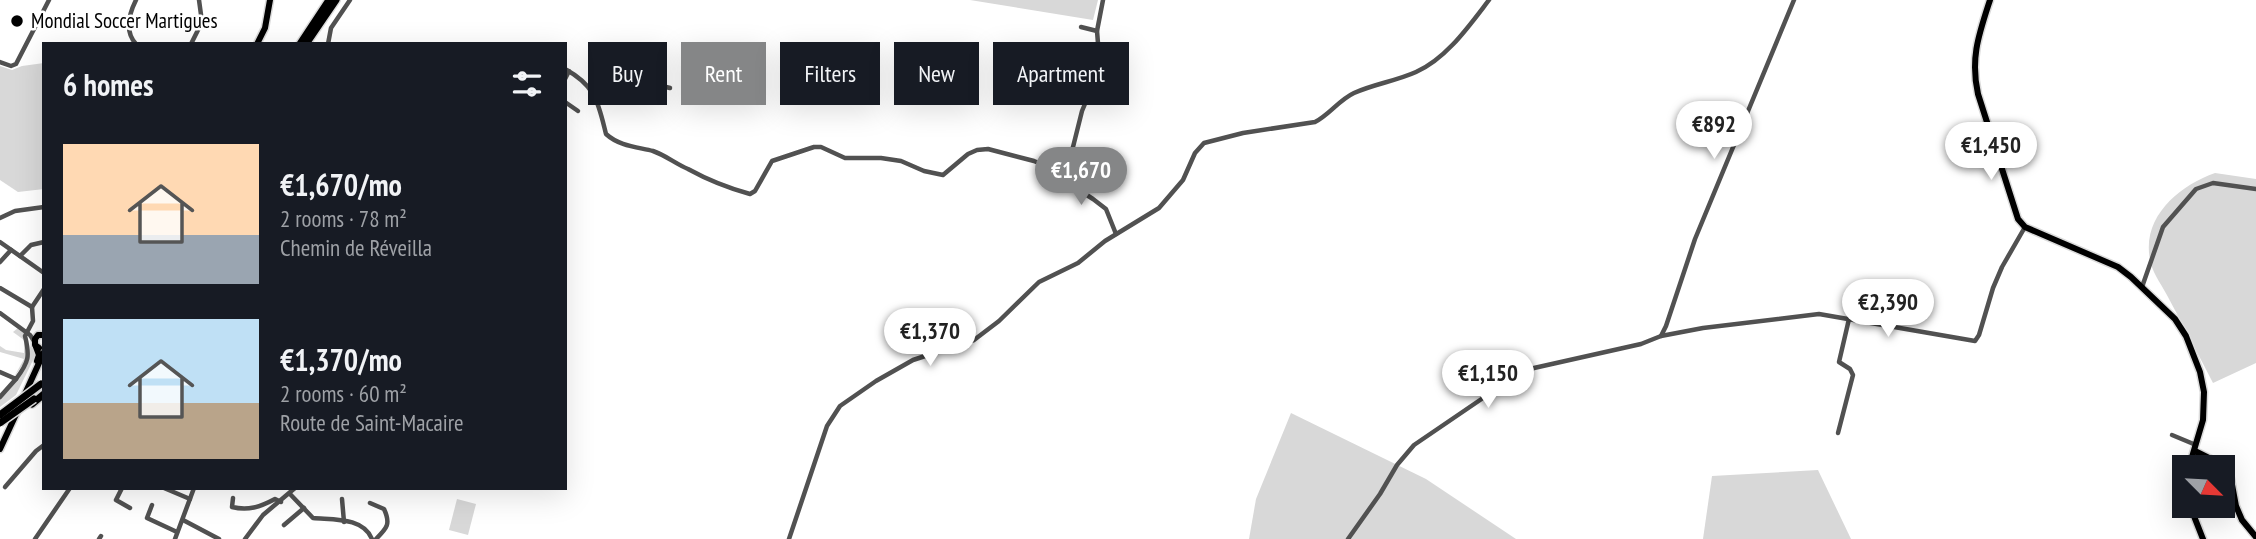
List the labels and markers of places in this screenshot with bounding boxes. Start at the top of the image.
place label: Mondial Soccer Martigues [31,7,218,34]
marker: Mondial Soccer Martigues [9,13,25,29]
pin: €892 [1673,102,1755,161]
pin: €1,450 [1934,122,2048,182]
pin: €1,670 [1024,148,1138,207]
pin: €2,390 [1831,280,1945,339]
pin: €1,370 [873,308,987,368]
pin: €1,150 [1431,350,1545,410]

